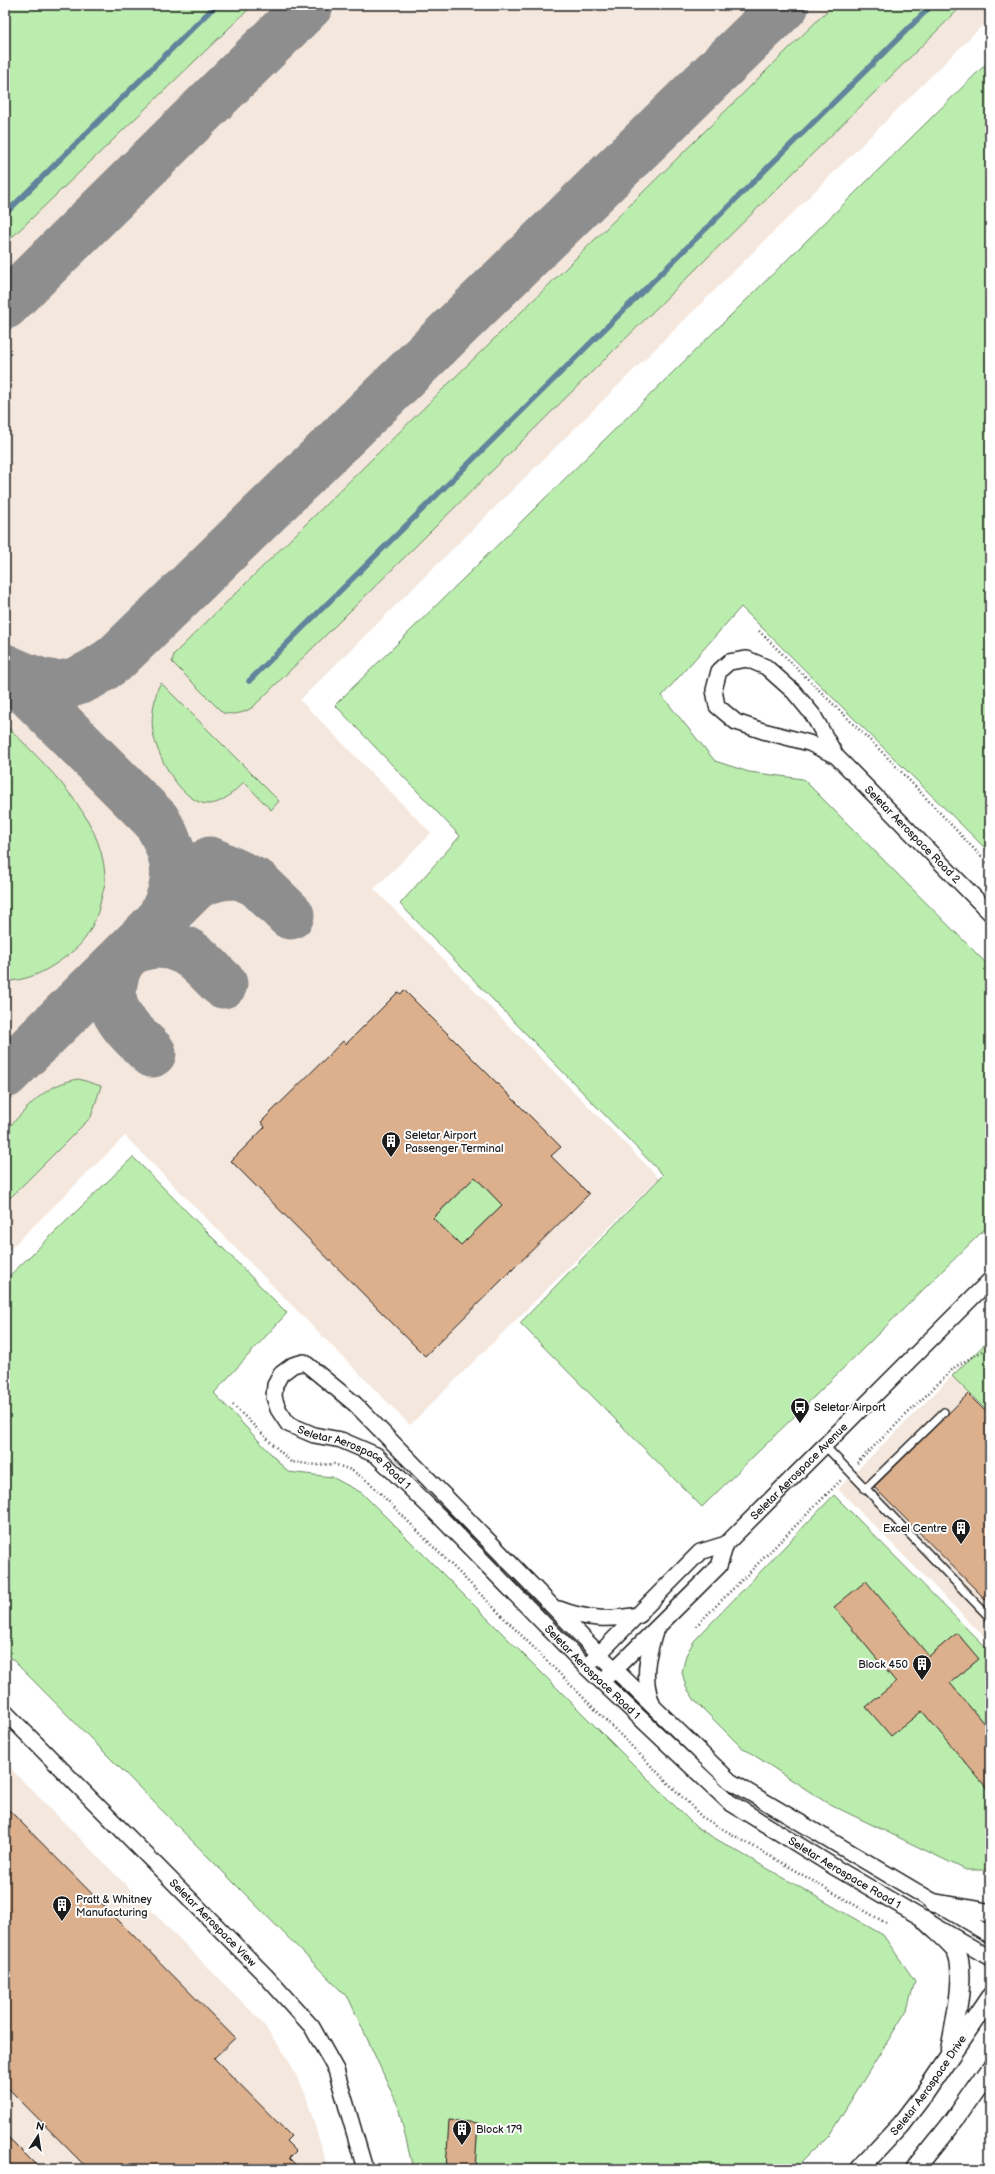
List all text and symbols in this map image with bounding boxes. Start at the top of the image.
street label: Seletar Aerospace Road 2 [862,783,963,886]
place label: Seletar Airport Passenger Terminal [405,1129,503,1155]
building icon: Seletar Airport Passenger Terminal [380,1130,402,1158]
bus stop icon: Seletar Airport [789,1396,811,1424]
place label: Seletar Airport [814,1401,886,1414]
street label: Seletar Aerospace Avenue [748,1420,851,1523]
street label: Seletar Aerospace Road 1 [295,1423,413,1492]
building icon: Excel Centre [950,1517,972,1545]
place label: Excel Centre [883,1522,947,1535]
street label: Seletar Aerospace Road 1 [542,1622,643,1722]
building icon: Block 450 [911,1653,933,1681]
place label: Block 450 [858,1658,909,1671]
street label: Seletar Aerospace Road 1 [786,1834,903,1911]
street label: Seletar Aerospace View [167,1876,259,1970]
place label: Pratt & Whitney Manufacturing [76,1893,152,1919]
building icon: Pratt & Whitney Manufacturing [51,1894,73,1922]
street label: Seletar Aerospace Drive [888,2032,969,2138]
north arrow [18,2116,58,2156]
building icon: Block 179 [451,2118,473,2146]
text: N [35,2119,45,2134]
place label: Block 179 [476,2123,522,2136]

